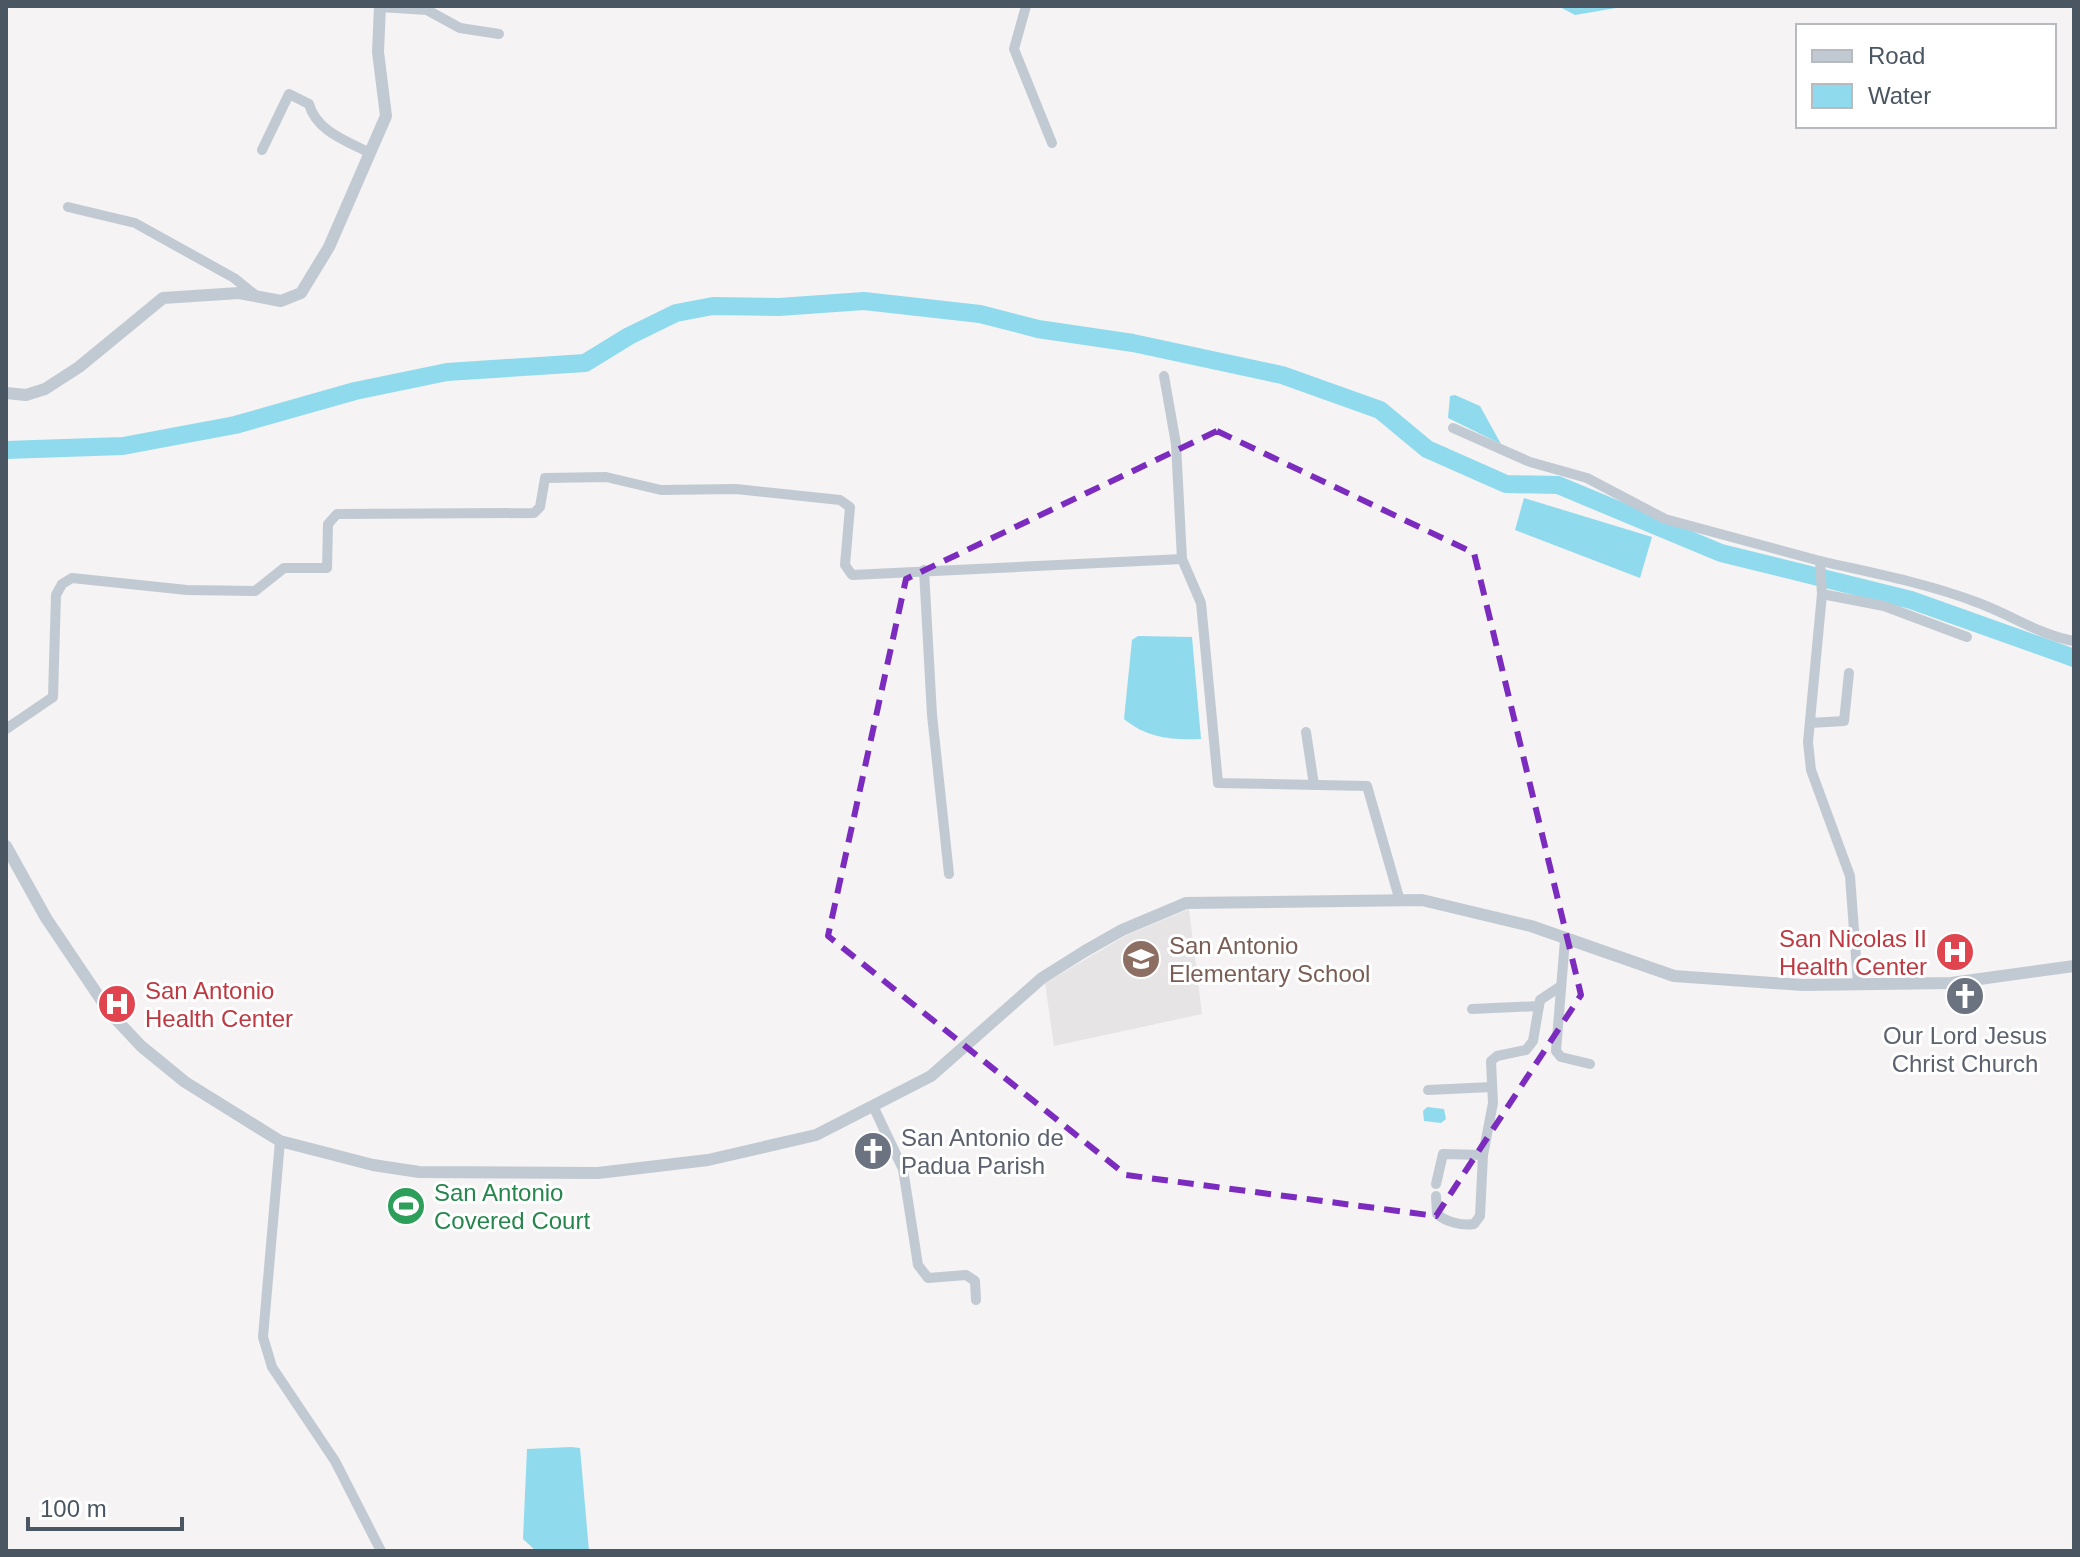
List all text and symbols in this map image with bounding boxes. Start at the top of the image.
legend [1796,24,2056,128]
text: Road [1868,42,1925,69]
text: Water [1868,82,1931,109]
place label: San Nicolas II Health Center [1779,925,1927,980]
hospital icon: San Nicolas II Health Center [1934,931,1976,973]
place label: San Antonio Elementary School [1169,932,1370,987]
school or university icon: San Antonio Elementary School [1120,938,1162,980]
church icon: Our Lord Jesus Christ Church [1944,975,1986,1017]
place label: San Antonio Health Center [145,977,293,1032]
hospital icon: San Antonio Health Center [96,983,138,1025]
place label: Our Lord Jesus Christ Church [1883,1022,2047,1077]
place label: San Antonio de Padua Parish [901,1124,1064,1179]
church icon: San Antonio de Padua Parish [852,1130,894,1172]
place label: San Antonio Covered Court [434,1179,590,1234]
sports icon: San Antonio Covered Court [385,1185,427,1227]
scale bar [28,1481,182,1531]
text: 100 m [40,1495,107,1522]

